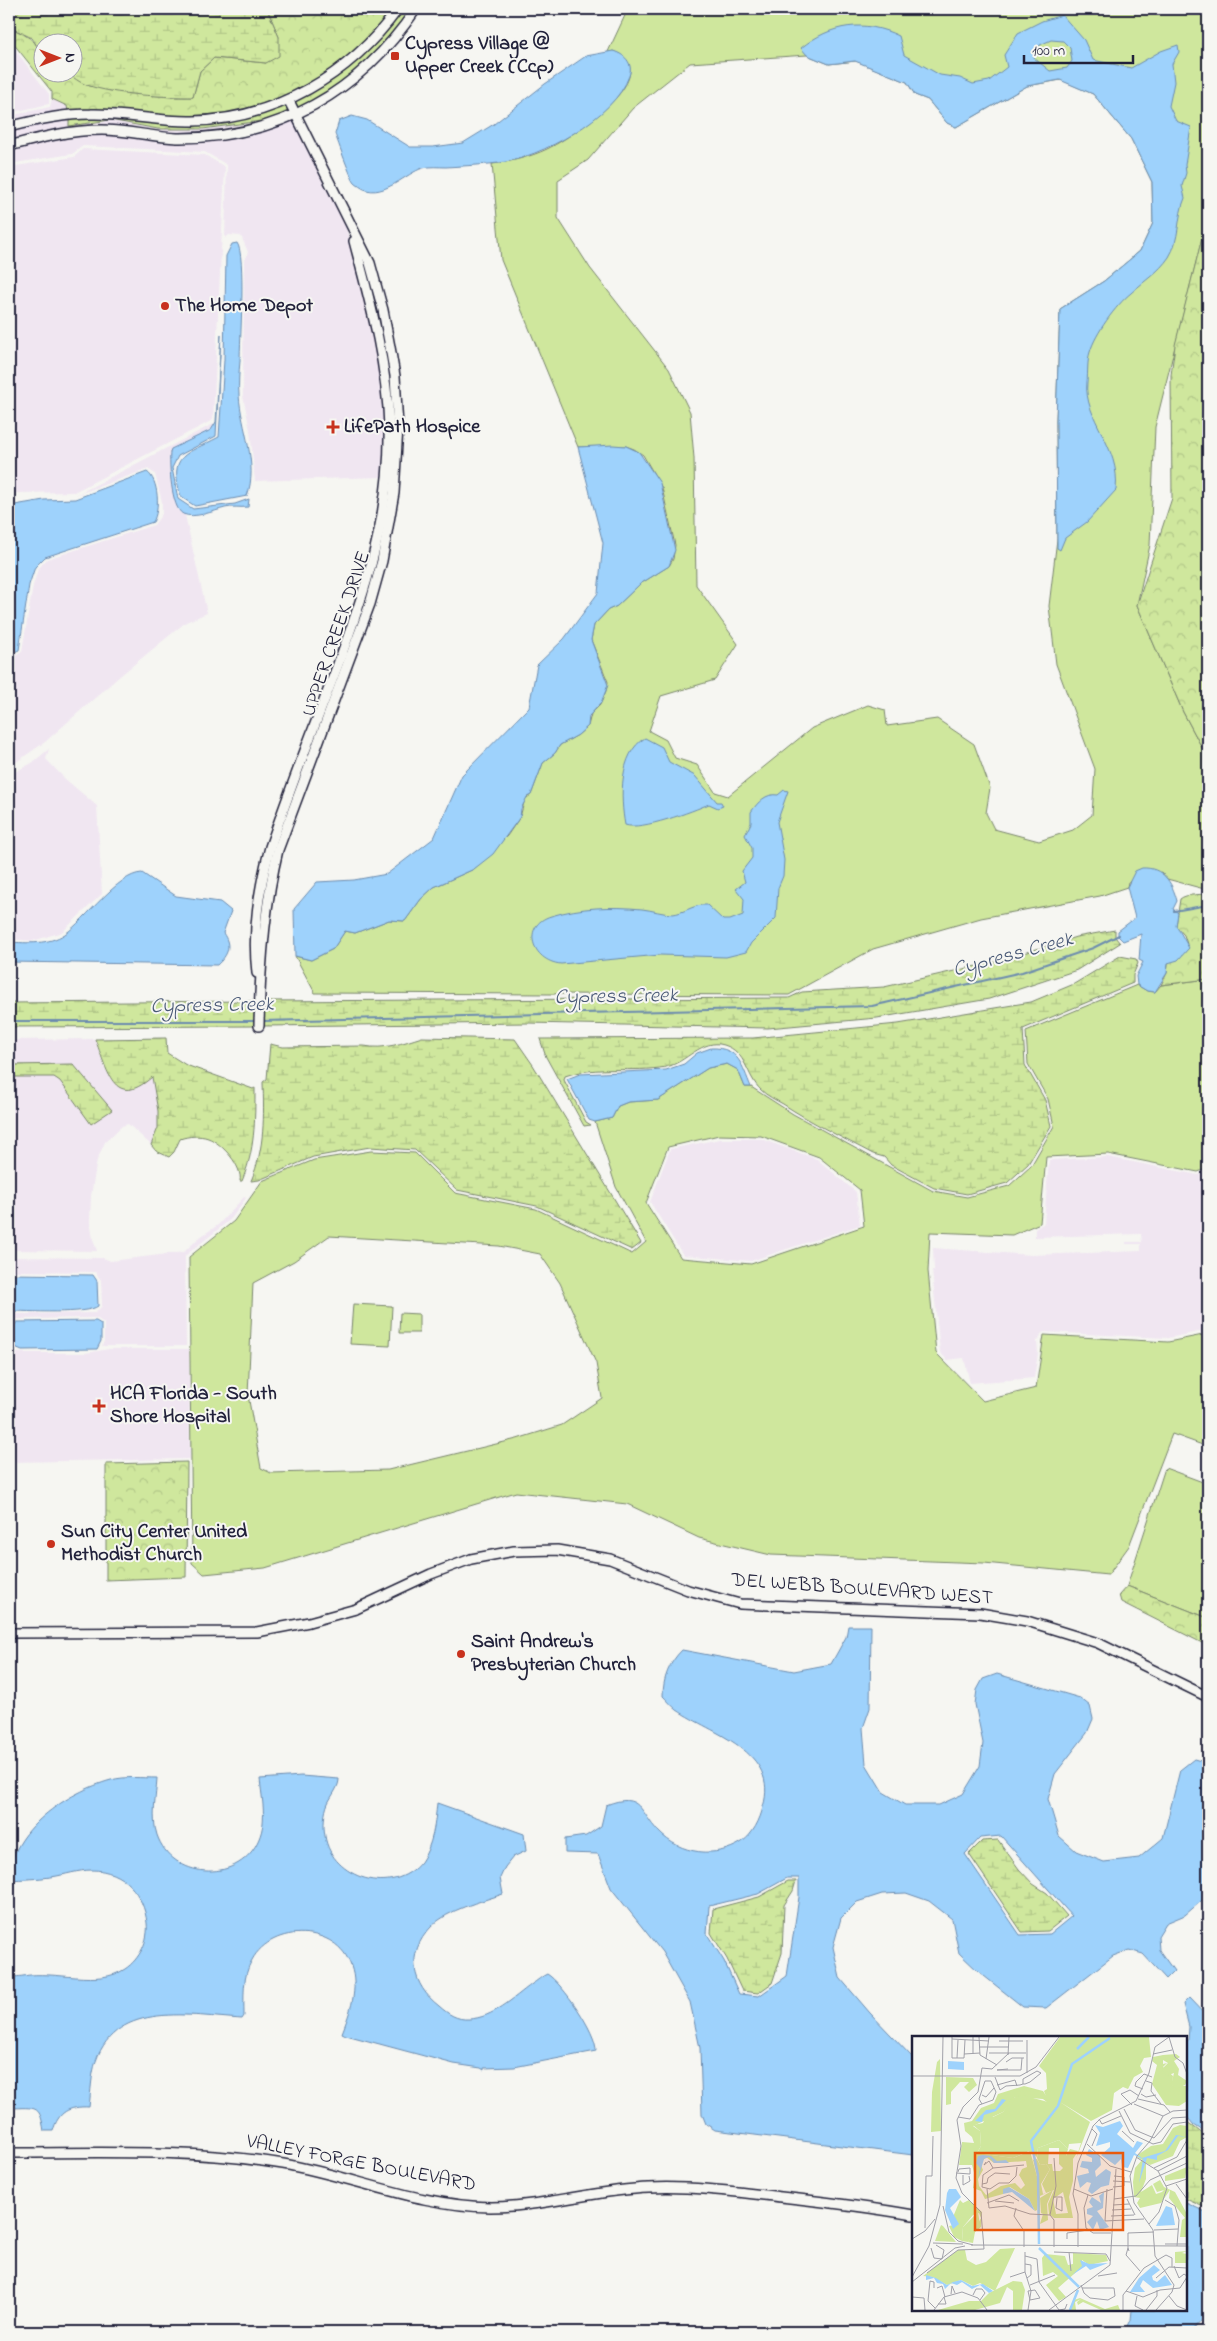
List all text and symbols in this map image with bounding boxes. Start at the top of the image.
place label: Cypress Village @ Upper Creek (Ccp) [405,30,554,82]
north arrow [32,32,82,82]
scale bar [1024,32,1133,64]
text: 100 m [1032,40,1065,62]
marker: Cypress Village @ Upper Creek (Ccp) [389,50,401,62]
text: N [59,53,80,63]
place label: The Home Depot [175,292,313,321]
marker: The Home Depot [159,300,171,312]
place label: LifePath Hospice [344,413,481,442]
marker: LifePath Hospice [326,420,340,434]
street label: UPPER CREEK DRIVE [295,547,379,721]
water label: Cypress Creek [950,924,1077,985]
water label: Cypress Creek [554,981,679,1013]
water label: Cypress Creek [150,990,275,1022]
place label: HCA Florida - South Shore Hospital [110,1380,277,1432]
marker: HCA Florida - South Shore Hospital [92,1399,106,1413]
place label: Sun City Center United Methodist Church [61,1518,248,1570]
marker: Sun City Center United Methodist Church [45,1538,57,1550]
street label: DEL WEBB BOULEVARD WEST [729,1566,994,1614]
place label: Saint Andrew's Presbyterian Church [471,1628,636,1681]
marker: Saint Andrew's Presbyterian Church [455,1648,467,1660]
inset map [912,2036,1187,2311]
street label: VALLEY FORGE BOULEVARD [243,2127,478,2200]

